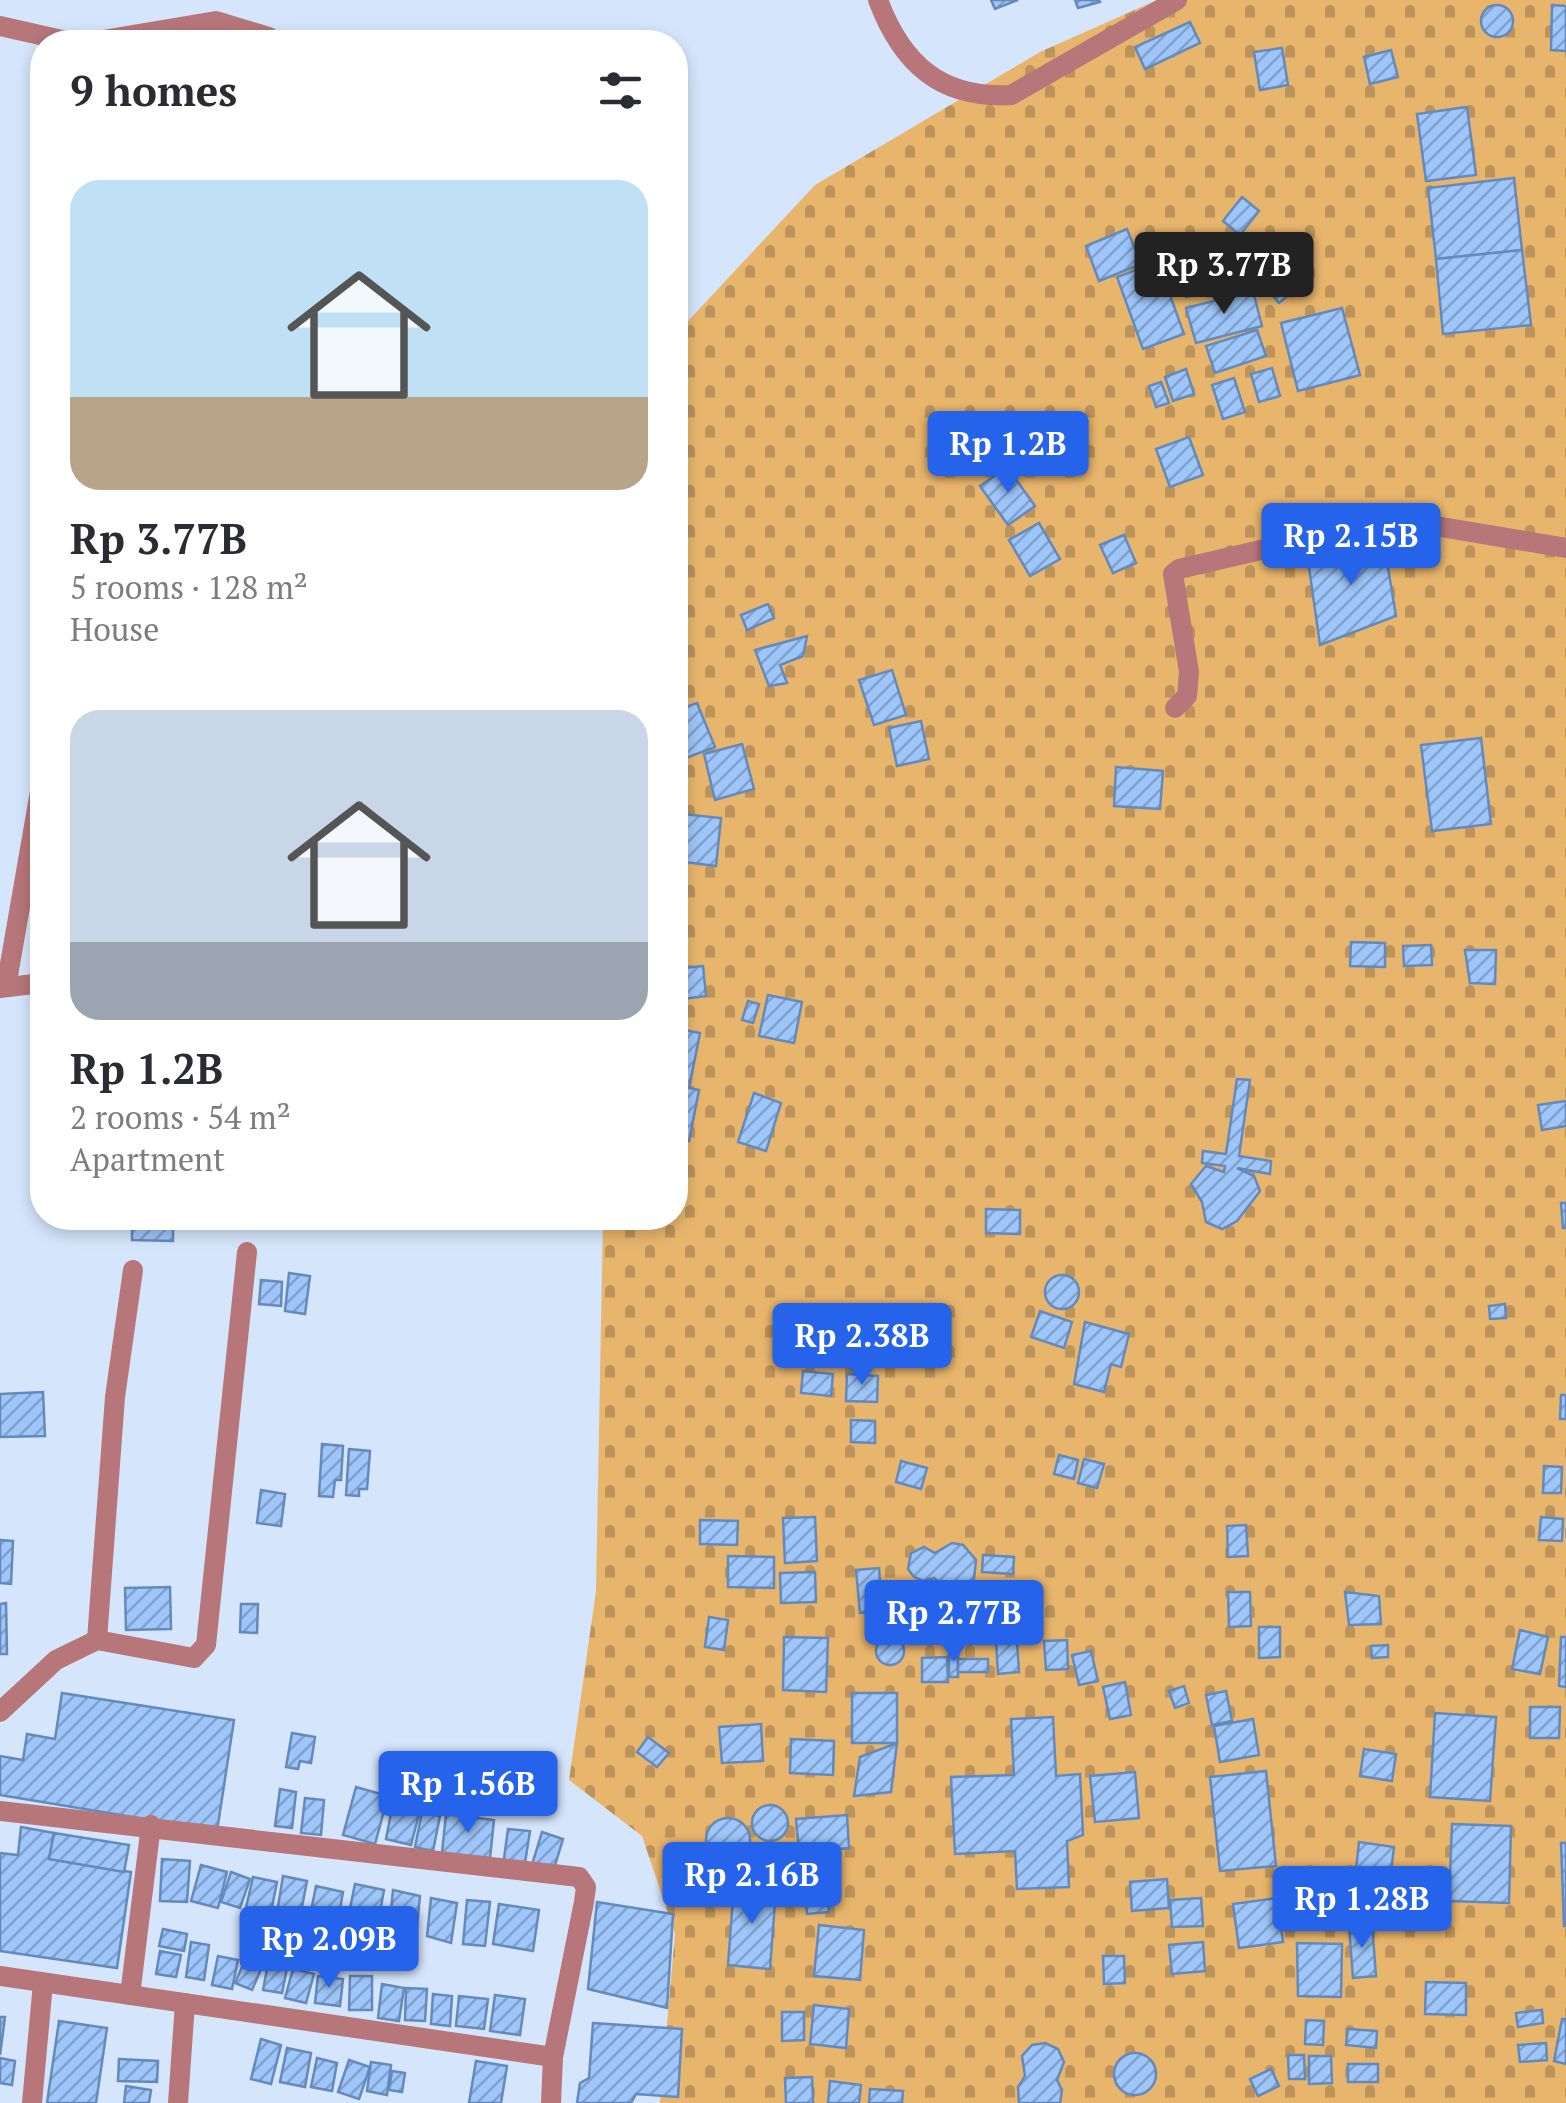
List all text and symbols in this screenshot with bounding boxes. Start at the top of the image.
text: 9 homes [70,62,237,118]
icon: filters [593,63,648,118]
pin: Rp 3.77B [1121,232,1327,317]
text: Rp 3.77B [1157,243,1291,285]
icon: home [269,245,449,425]
pin: Rp 1.2B [916,411,1100,496]
text: Rp 1.2B [950,422,1066,464]
pin: Rp 2.15B [1248,503,1454,588]
text: Rp 3.77B [70,510,247,566]
text: Rp 2.15B [1284,514,1418,556]
text: 5 rooms · 128 m² [70,566,308,608]
text: House [70,608,159,650]
icon: home [269,775,449,955]
text: Rp 1.2B [70,1040,223,1096]
text: 2 rooms · 54 m² [70,1096,291,1138]
text: Apartment [70,1138,225,1180]
pin: Rp 2.38B [759,1303,965,1388]
text: Rp 2.38B [795,1314,929,1356]
pin: Rp 2.77B [851,1580,1057,1665]
text: Rp 2.77B [887,1591,1021,1633]
pin: Rp 1.56B [365,1751,571,1836]
text: Rp 1.56B [401,1762,535,1804]
pin: Rp 2.16B [649,1842,855,1927]
text: Rp 2.16B [685,1853,819,1895]
pin: Rp 1.28B [1259,1866,1465,1951]
text: Rp 1.28B [1295,1877,1429,1919]
pin: Rp 2.09B [226,1906,432,1991]
text: Rp 2.09B [262,1917,396,1959]

